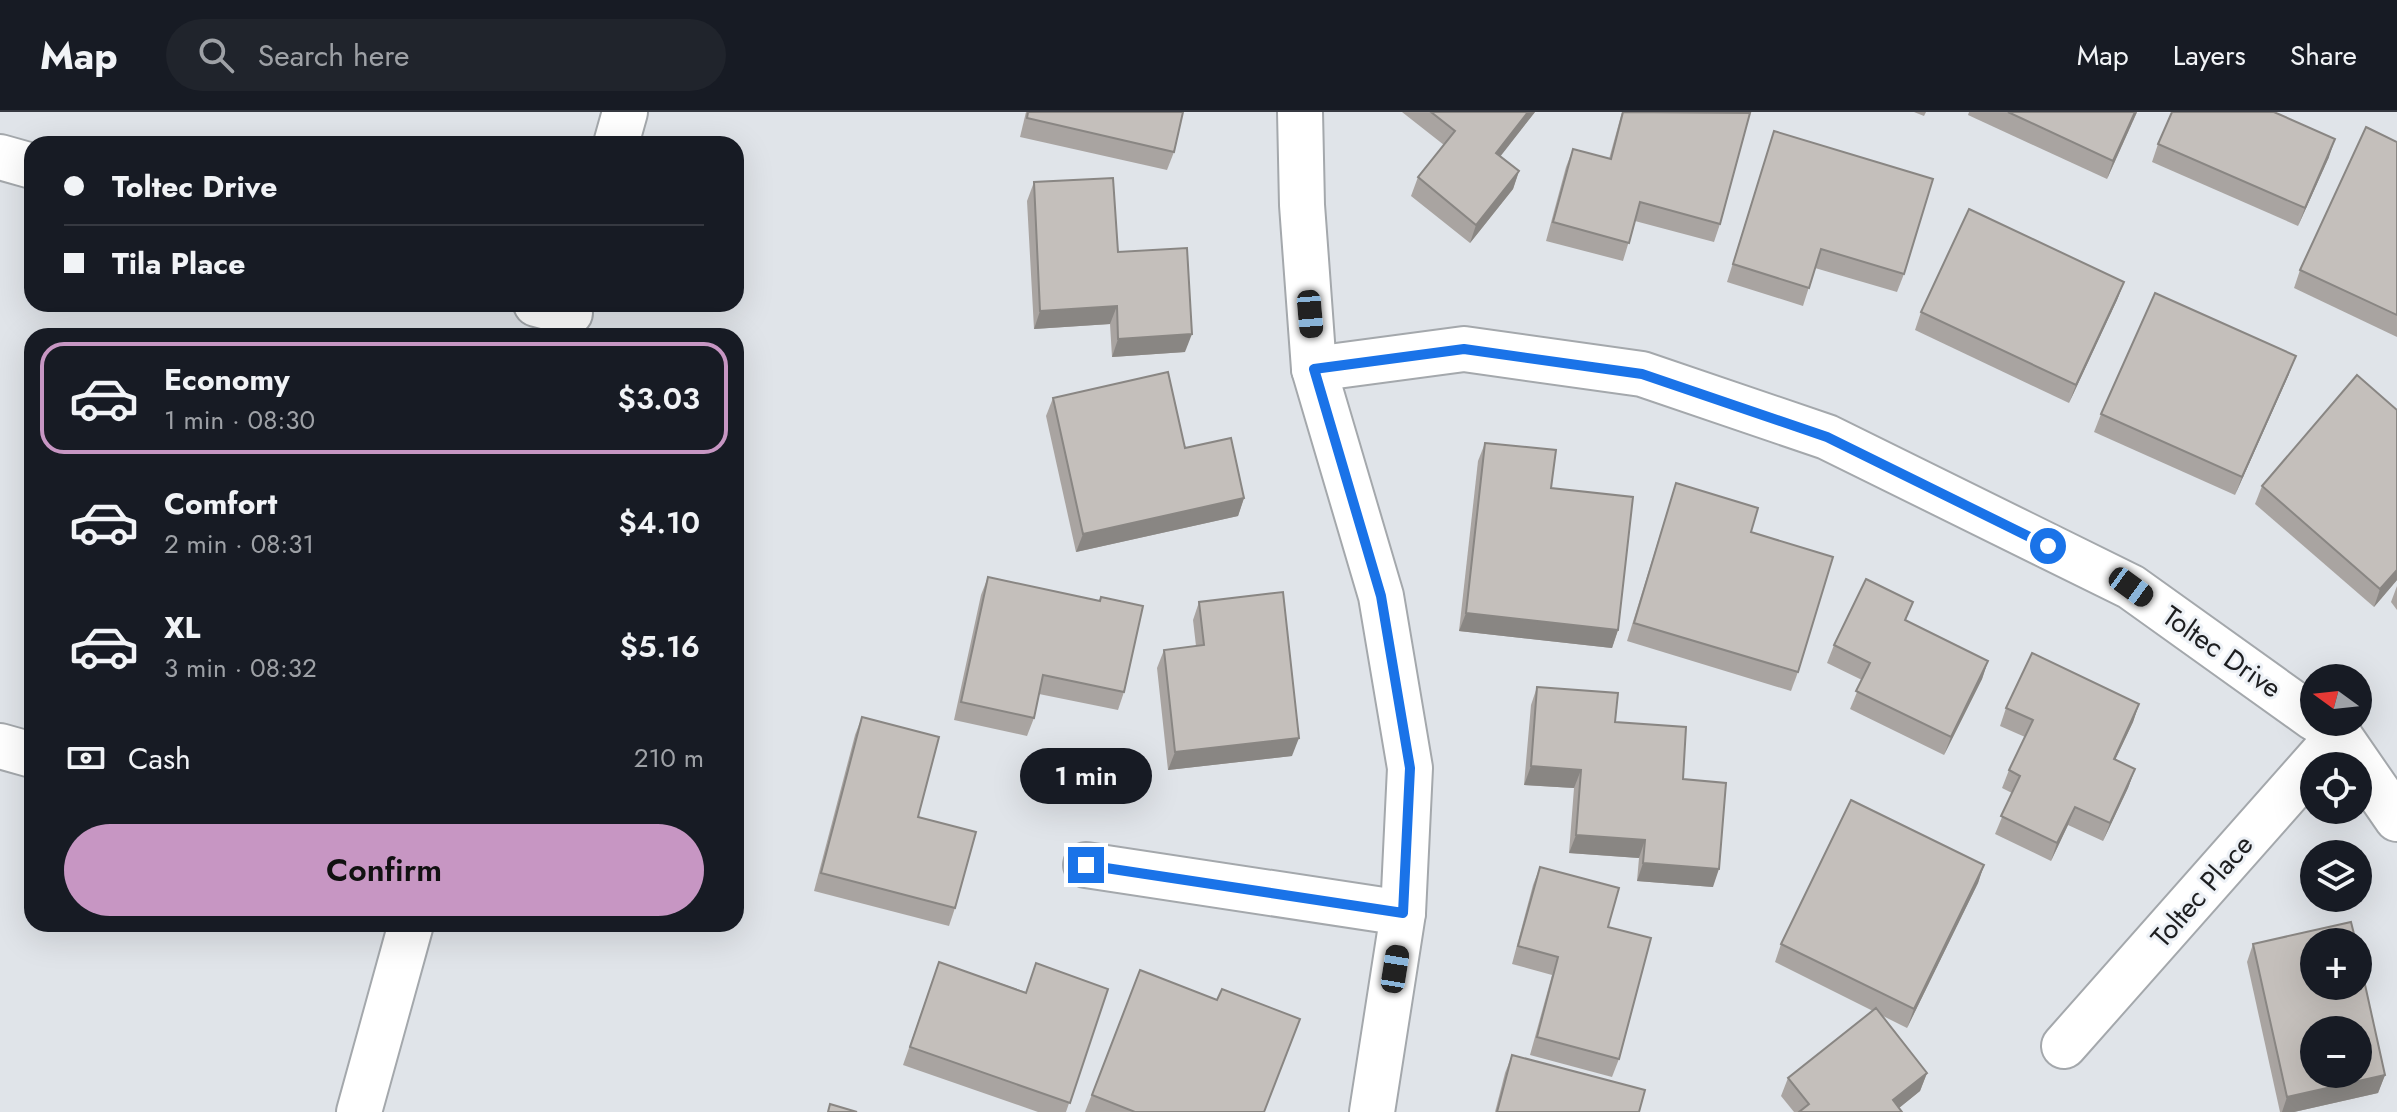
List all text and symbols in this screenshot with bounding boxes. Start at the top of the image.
search box [166,19,726,91]
text: Map [40,28,118,83]
icon: search [194,33,238,77]
text: Search here [258,34,410,77]
text: Map [2077,35,2129,76]
text: Layers [2173,35,2246,76]
text: Share [2290,35,2357,76]
text: Toltec Drive [112,165,277,208]
text: Tila Place [112,242,245,285]
car [1296,289,1324,339]
text: Economy [164,358,290,401]
icon: car [68,362,140,434]
text: $3.03 [618,377,700,420]
text: 1 min · 08:30 [164,401,315,439]
text: Comfort [164,482,277,525]
icon: car [68,486,140,558]
text: $4.10 [618,501,700,544]
text: 2 min · 08:31 [164,525,314,563]
route start [2030,528,2066,564]
car [2105,563,2157,611]
street label: Toltec Drive [2154,596,2290,708]
text: XL [164,606,200,649]
icon: car [68,610,140,682]
text: $5.16 [620,625,700,668]
text: 3 min · 08:32 [164,649,317,687]
north arrow [2300,664,2372,736]
map controls [2300,664,2372,1088]
icon: cash [64,736,108,780]
text: Cash [128,737,191,780]
text: 210 m [634,739,704,777]
callout: 1 min [1020,749,1152,805]
button: locate [2300,752,2372,824]
text: 1 min [1054,757,1118,795]
button: Confirm [64,824,704,916]
street label: Toltec Place [2141,825,2263,957]
button: layers [2300,840,2372,912]
route end [1068,847,1104,883]
button: + [2300,928,2372,1000]
car [1379,943,1411,995]
button: − [2300,1016,2372,1088]

